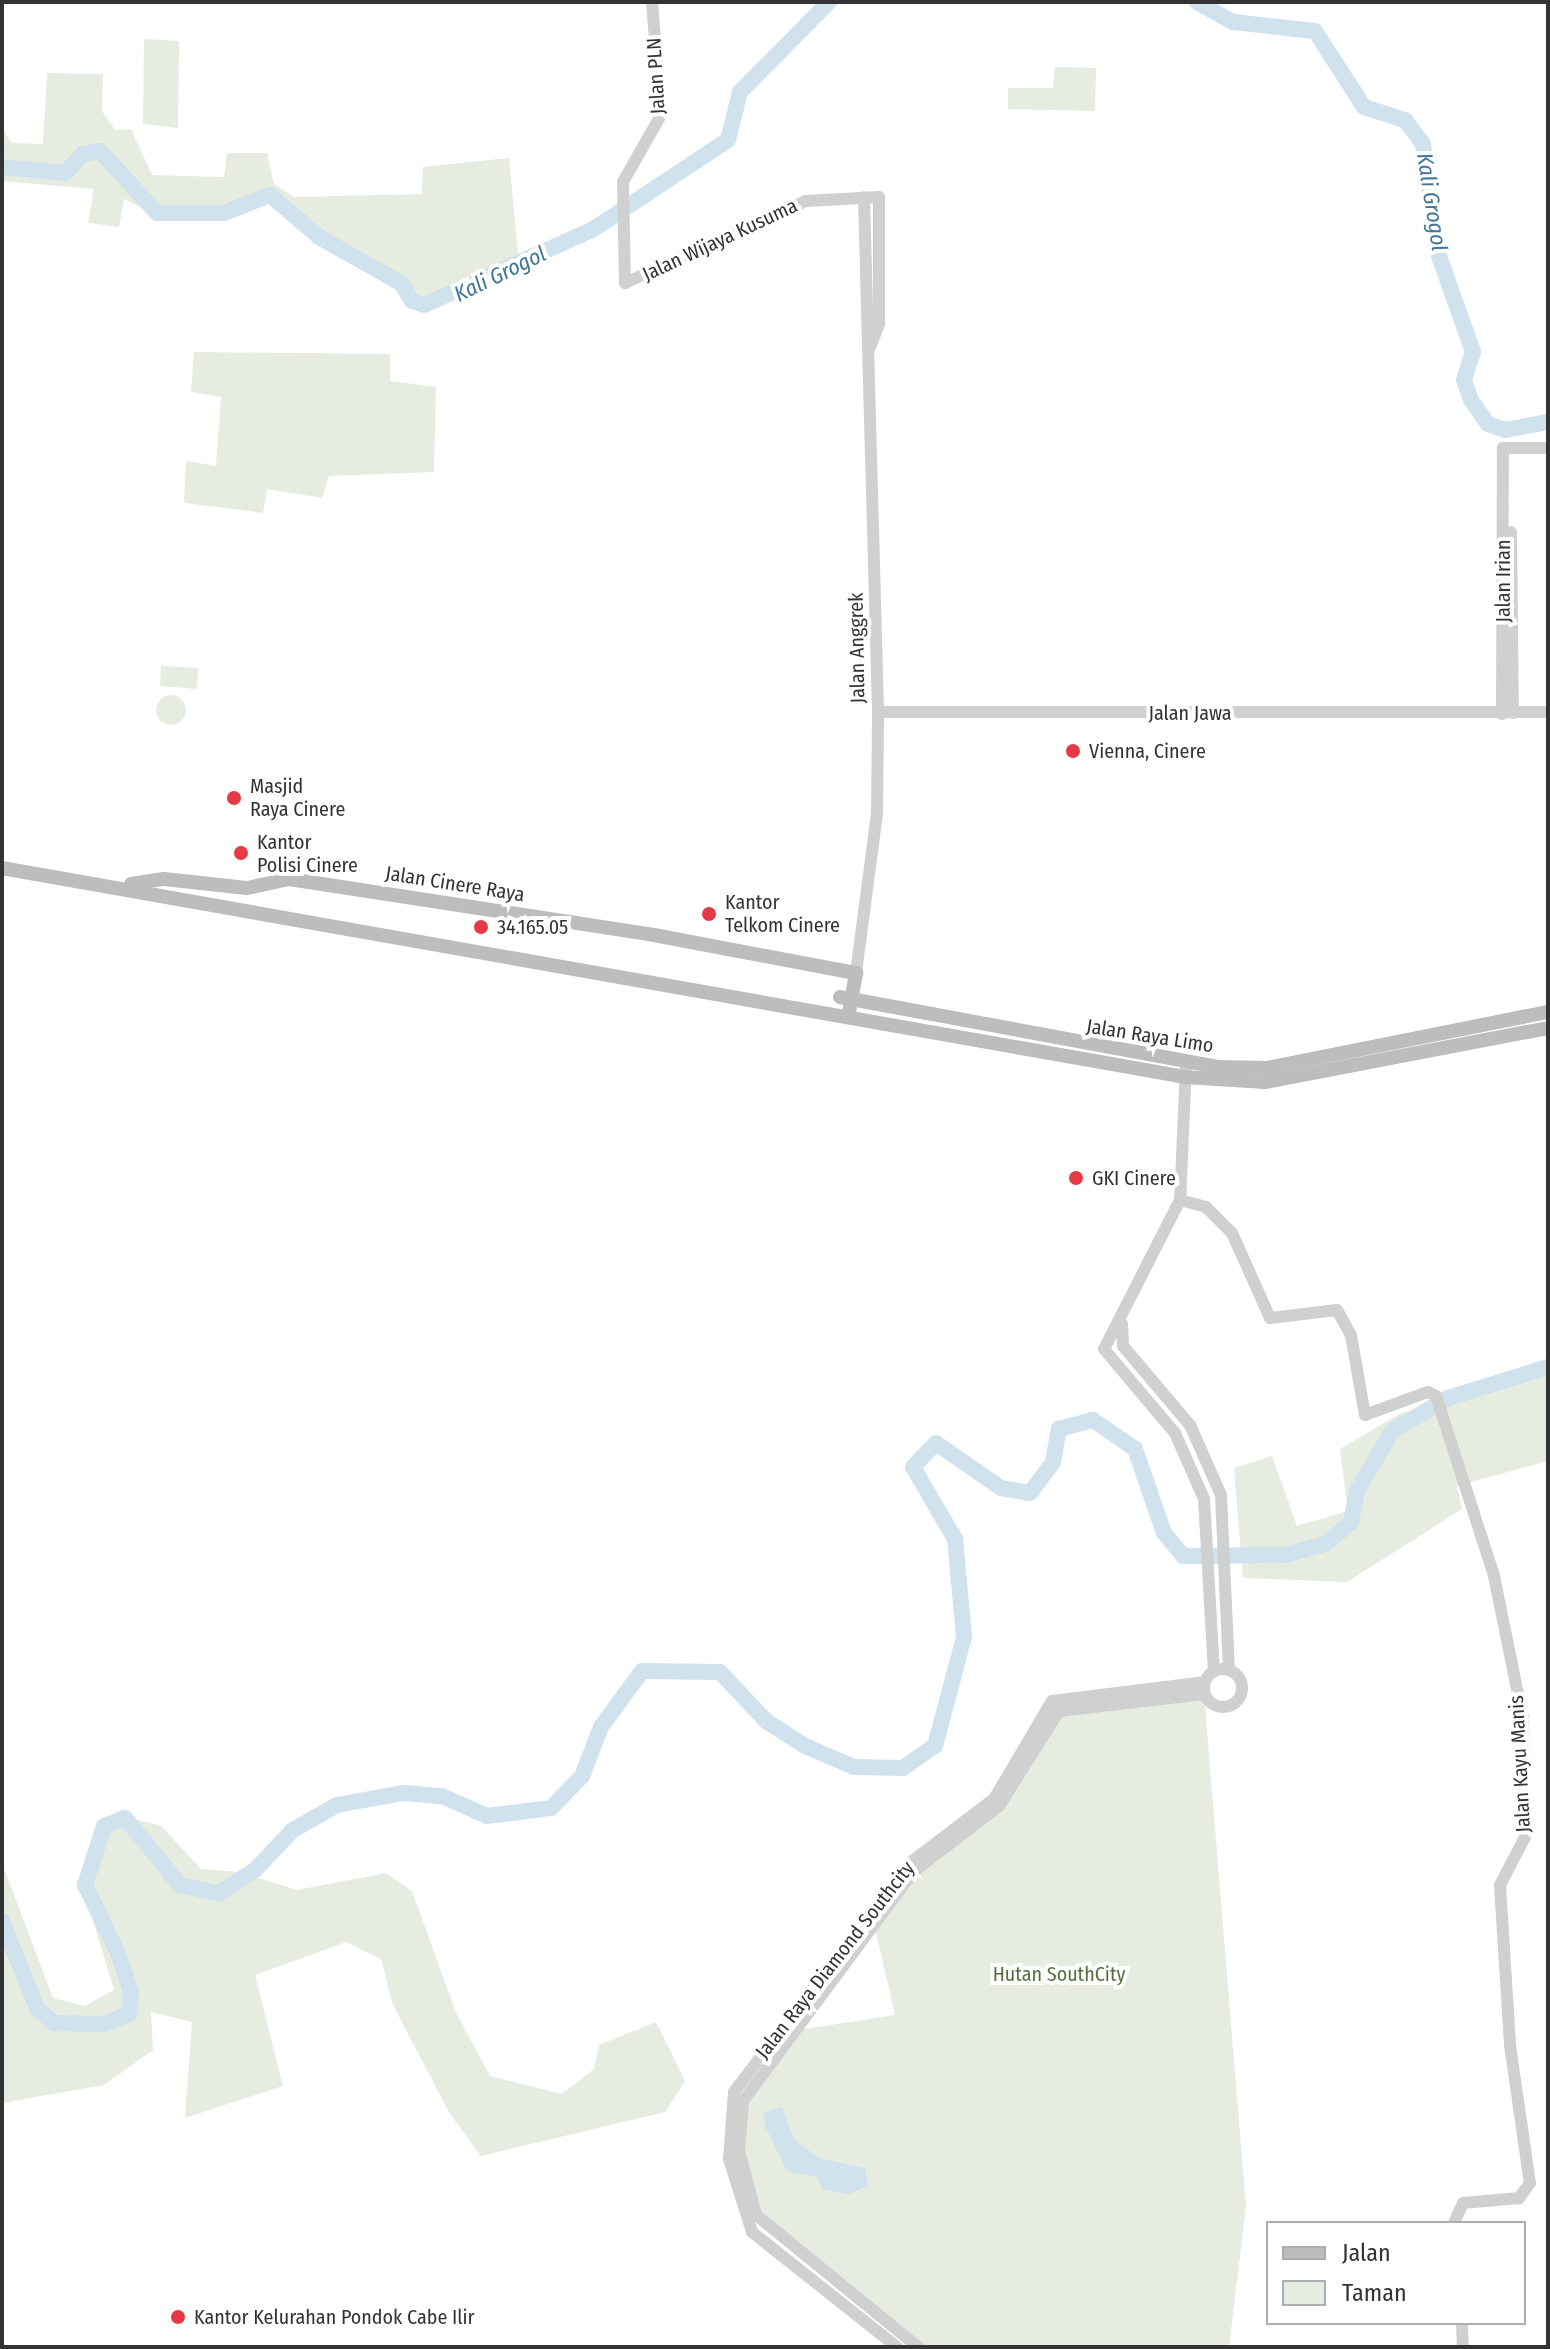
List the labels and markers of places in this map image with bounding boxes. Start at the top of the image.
place label: Vienna, Cinere [1089,739,1206,763]
marker: Vienna, Cinere [1064,742,1082,760]
place label: Masjid Raya Cinere [250,774,345,821]
marker: Masjid Raya Cinere [225,789,243,807]
place label: Kantor Polisi Cinere [257,830,358,877]
marker: Kantor Polisi Cinere [232,844,250,862]
place label: Kantor Telkom Cinere [725,890,840,937]
marker: Kantor Telkom Cinere [700,905,718,923]
place label: 34.165.05 [497,915,568,939]
marker: 34.165.05 [472,918,490,936]
place label: GKI Cinere [1092,1166,1176,1190]
marker: GKI Cinere [1067,1169,1085,1187]
place label: Kantor Kelurahan Pondok Cabe Ilir [194,2305,475,2329]
marker: Kantor Kelurahan Pondok Cabe Ilir [169,2308,187,2326]

